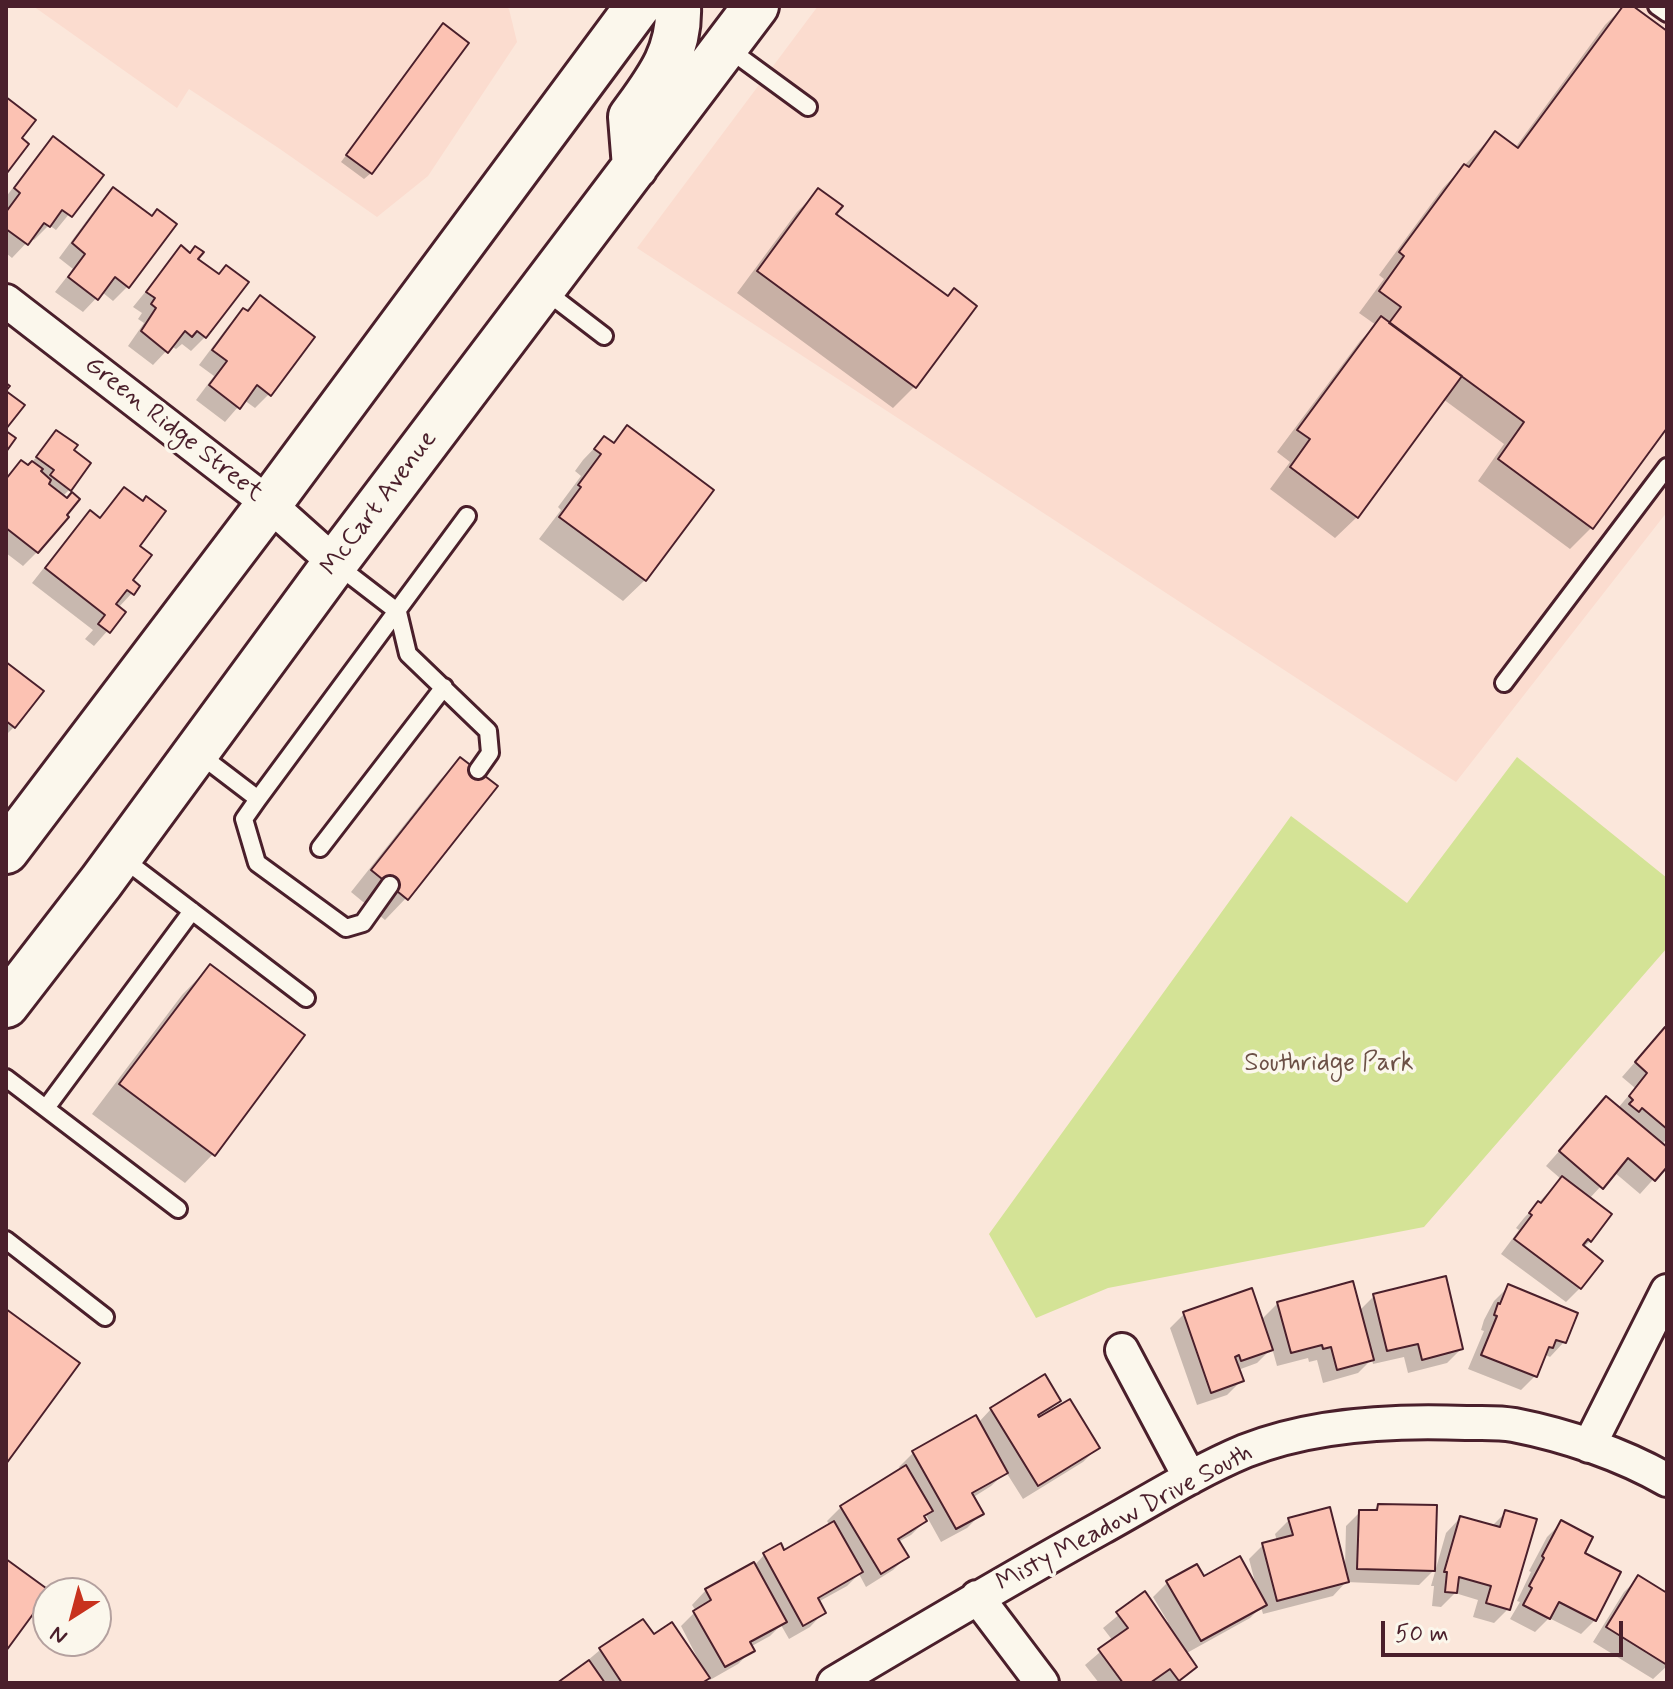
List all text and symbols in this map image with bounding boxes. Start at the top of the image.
street label: Green Ridge Street [77,350,269,510]
street label: McCart Avenue [315,425,445,583]
park label: Southridge Park [1244,1049,1414,1081]
street label: Misty Meadow Drive South [992,1438,1258,1600]
north arrow [32,1577,112,1657]
scale bar [1385,1605,1627,1655]
text: N [45,1619,73,1650]
text: 50 m [1395,1619,1449,1650]

